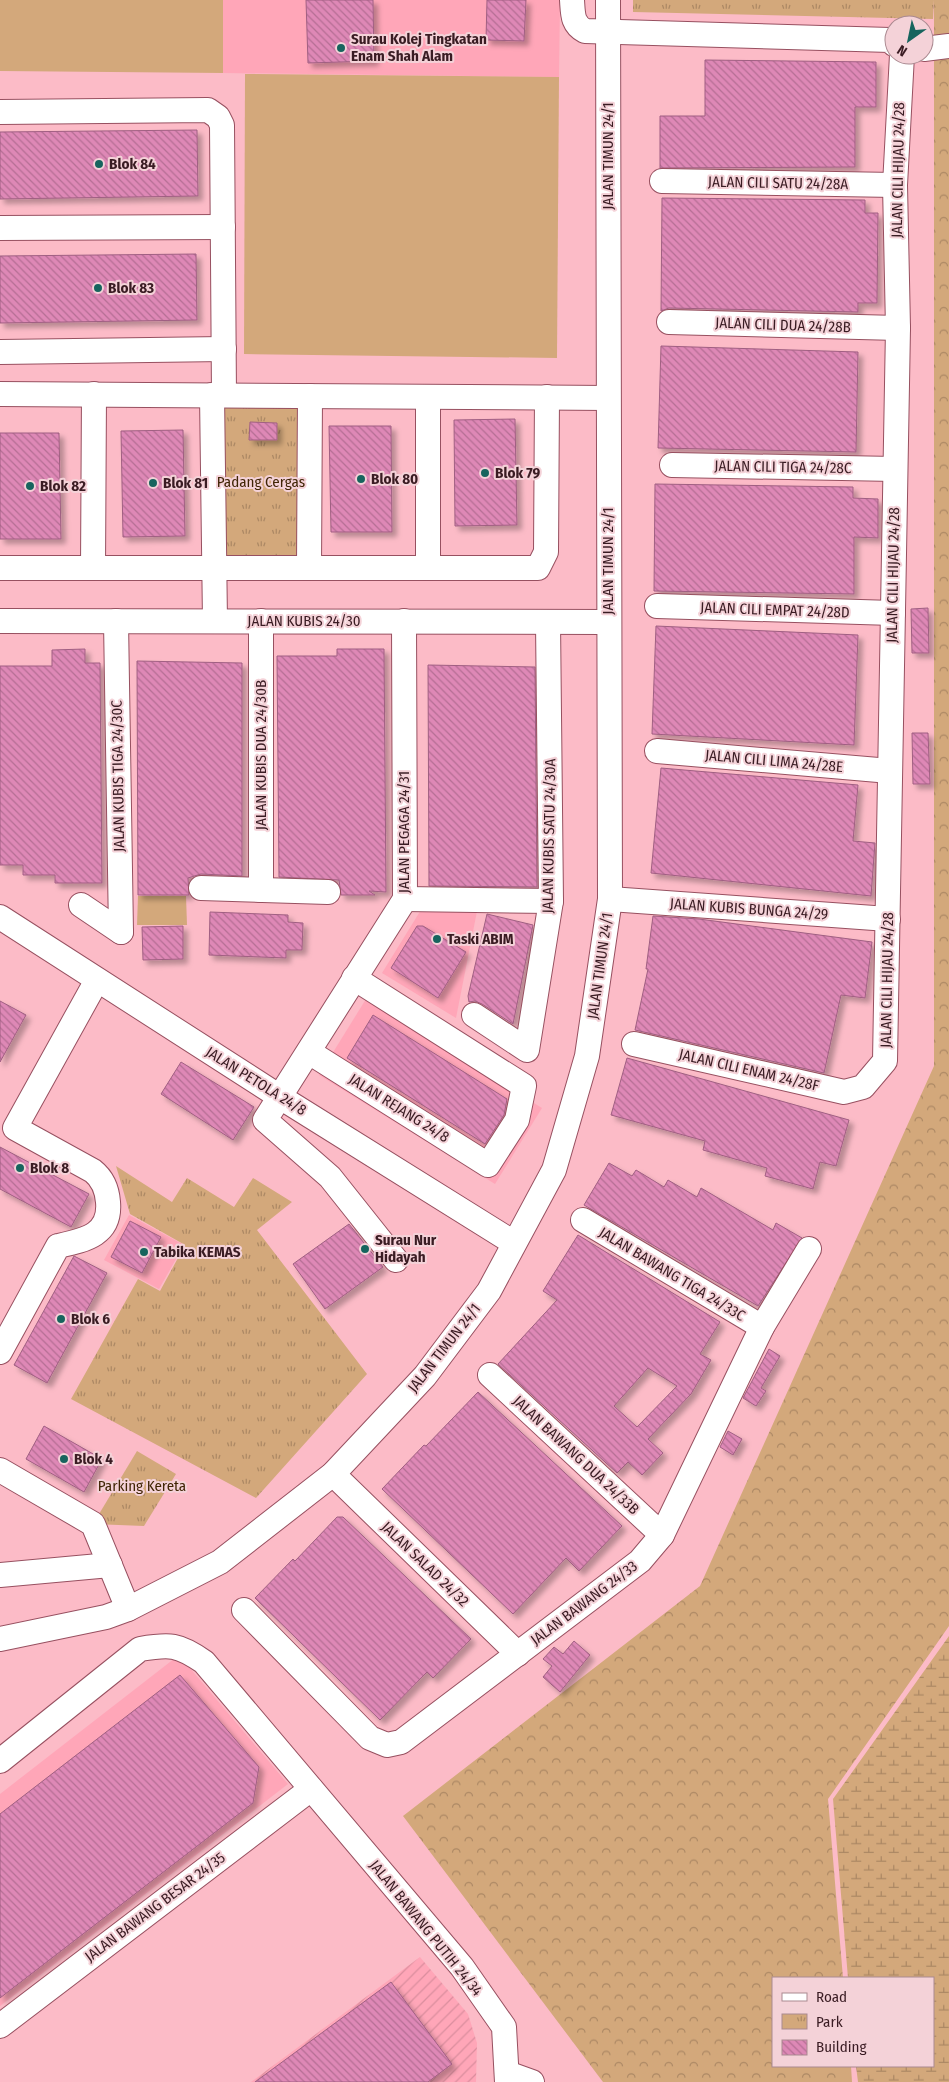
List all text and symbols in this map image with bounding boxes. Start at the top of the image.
north arrow [884,15,934,65]
place label: Surau Kolej Tingkatan Enam Shah Alam [351,30,487,65]
text: N [894,41,910,60]
marker: Surau Kolej Tingkatan Enam Shah Alam [335,42,347,54]
street label: JALAN TIMUN 24/1 [599,102,617,210]
street label: JALAN CILI HIJAU 24/28 [888,102,908,238]
place label: Blok 84 [109,155,156,173]
marker: Blok 84 [93,158,105,170]
street label: JALAN CILI SATU 24/28A [708,173,848,193]
place label: Blok 83 [108,279,154,297]
marker: Blok 83 [92,282,104,294]
street label: JALAN CILI DUA 24/28B [715,314,851,336]
street label: JALAN CILI TIGA 24/28C [714,457,852,477]
place label: Blok 79 [495,464,540,482]
marker: Blok 79 [479,467,491,479]
place label: Blok 80 [371,470,418,488]
park label: Padang Cergas [217,473,305,491]
marker: Blok 80 [355,473,367,485]
place label: Blok 81 [163,474,208,492]
place label: Blok 82 [40,477,86,495]
marker: Blok 81 [147,477,159,489]
marker: Blok 82 [24,480,36,492]
street label: JALAN TIMUN 24/1 [599,507,617,615]
street label: JALAN CILI HIJAU 24/28 [883,507,903,643]
street label: JALAN CILI EMPAT 24/28D [700,598,850,622]
street label: JALAN KUBIS 24/30 [247,612,361,630]
street label: JALAN KUBIS DUA 24/30B [252,680,270,830]
street label: JALAN KUBIS TIGA 24/30C [108,700,128,852]
street label: JALAN CILI LIMA 24/28E [704,746,844,776]
street label: JALAN KUBIS SATU 24/30A [539,758,559,914]
street label: JALAN PEGAGA 24/31 [395,771,413,893]
street label: JALAN KUBIS BUNGA 24/29 [669,894,829,924]
street label: JALAN TIMUN 24/1 [584,912,616,1020]
street label: JALAN CILI HIJAU 24/28 [877,912,897,1048]
place label: Taski ABIM [447,930,514,948]
marker: Taski ABIM [431,933,443,945]
street label: JALAN PETOLA 24/8 [202,1043,310,1119]
street label: JALAN CILI ENAM 24/28F [677,1045,821,1095]
street label: JALAN REJANG 24/8 [346,1070,452,1146]
place label: Blok 8 [30,1159,69,1177]
marker: Blok 8 [14,1162,26,1174]
street label: JALAN BAWANG TIGA 24/33C [596,1223,749,1325]
place label: Surau Nur Hidayah [375,1231,437,1266]
place label: Tabika KEMAS [154,1243,241,1261]
marker: Surau Nur Hidayah [359,1243,371,1255]
marker: Tabika KEMAS [138,1246,150,1258]
street label: JALAN TIMUN 24/1 [404,1300,484,1396]
place label: Blok 6 [71,1310,110,1328]
marker: Blok 6 [55,1313,67,1325]
street label: JALAN BAWANG DUA 24/33B [509,1392,643,1518]
place label: Blok 4 [74,1450,113,1468]
marker: Blok 4 [58,1453,70,1465]
park label: Parking Kereta [98,1477,186,1495]
street label: JALAN SALAD 24/32 [378,1518,473,1610]
street label: JALAN BAWANG 24/33 [527,1557,641,1649]
street label: JALAN BAWANG BESAR 24/35 [81,1848,229,1966]
street label: JALAN BAWANG PUTIH 24/34 [366,1856,486,2000]
legend [772,1977,934,2067]
text: Road [816,1988,847,2006]
text: Park [816,2013,843,2031]
text: Building [816,2038,867,2056]

